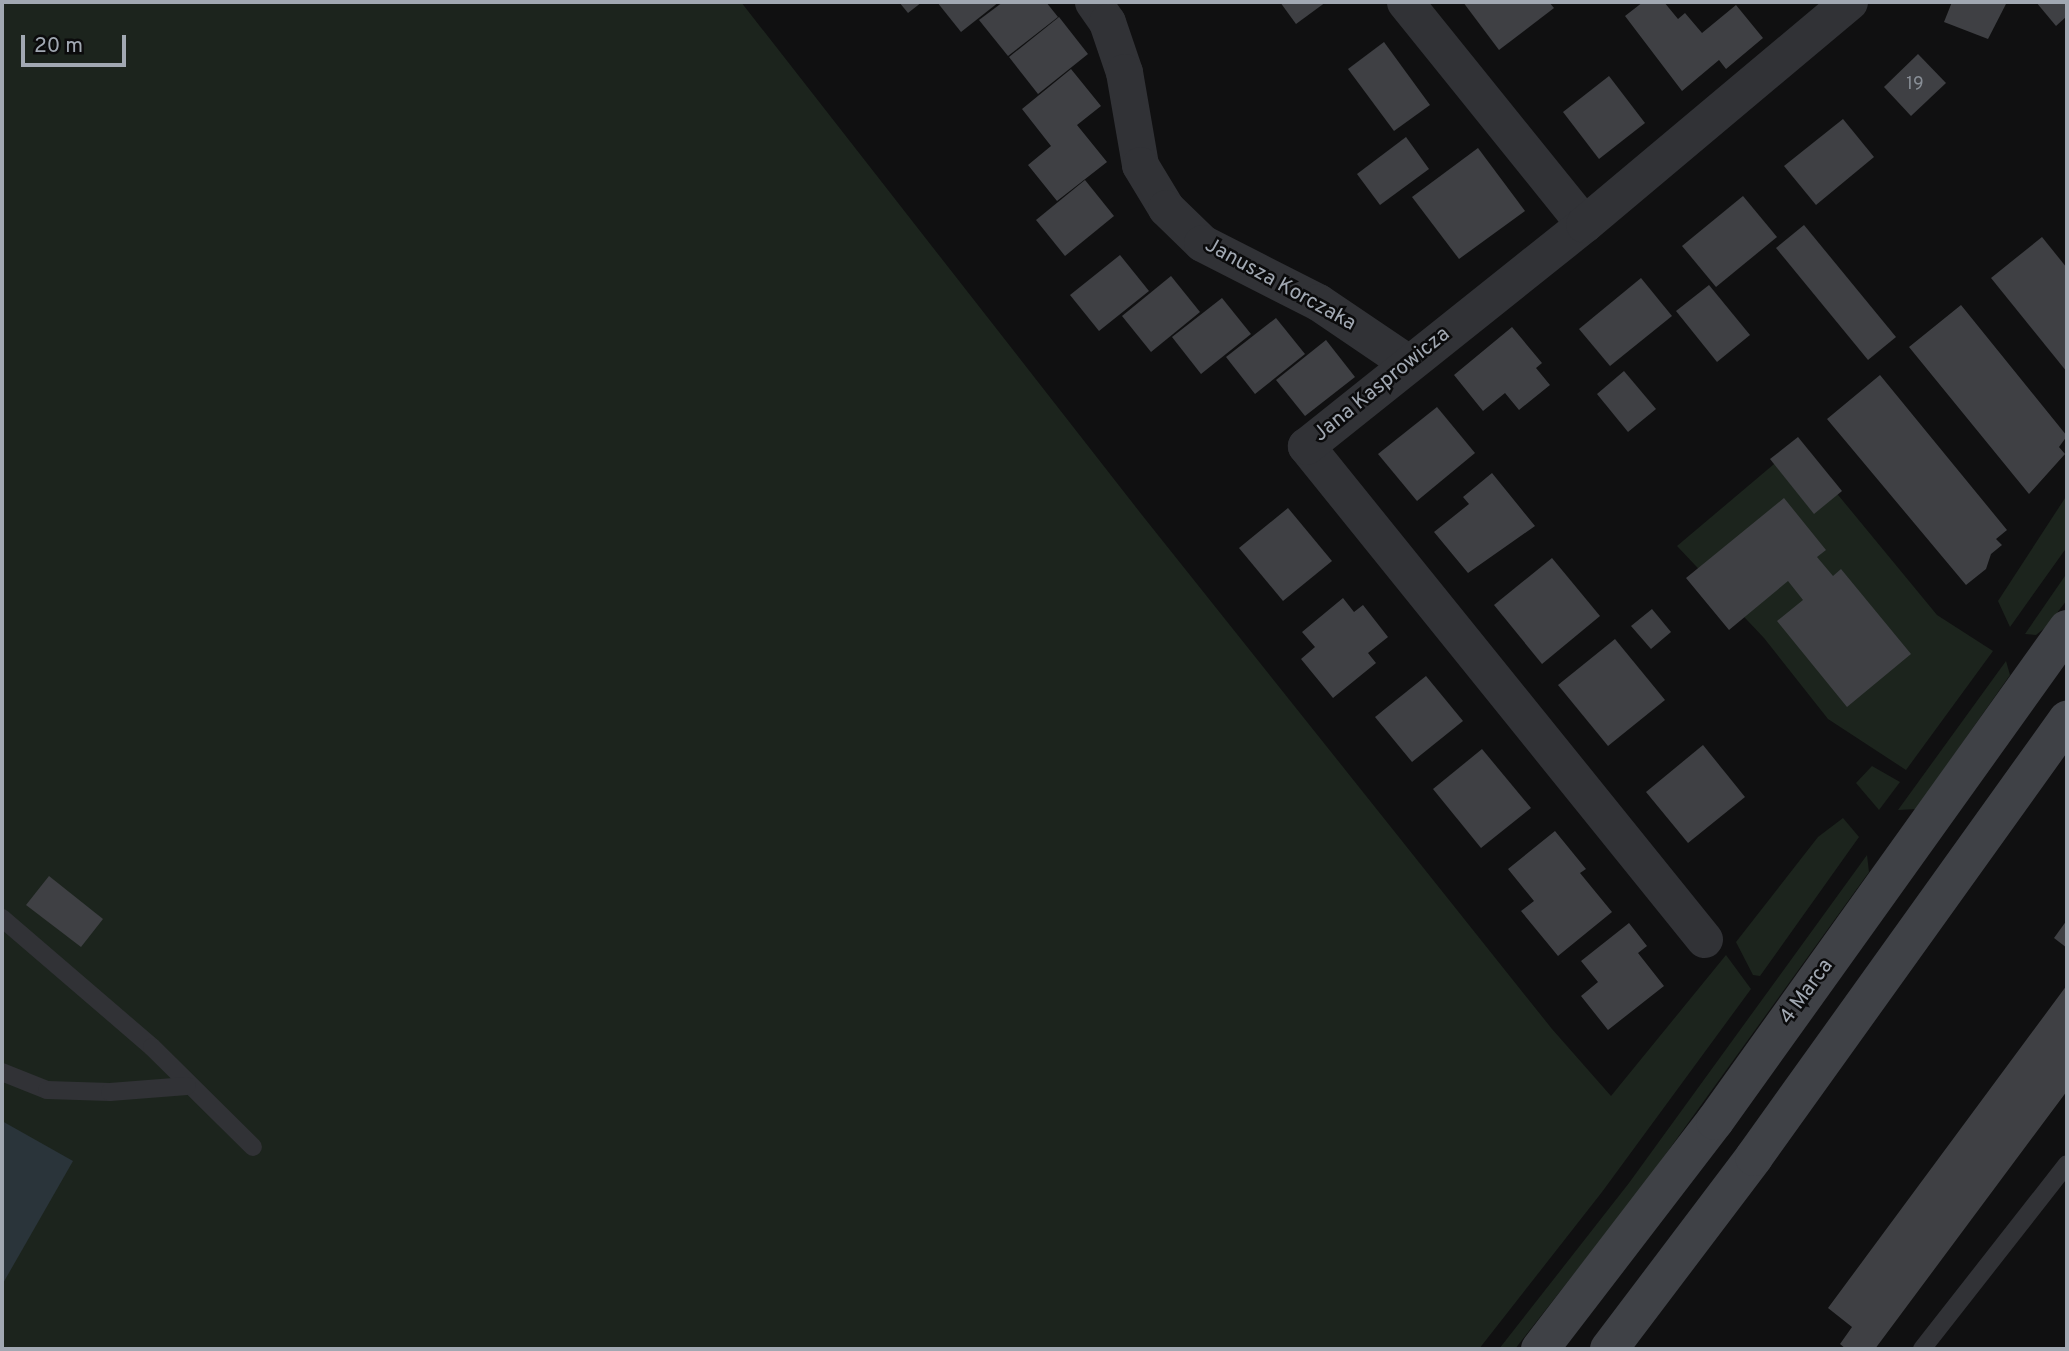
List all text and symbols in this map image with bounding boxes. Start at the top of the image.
scale bar [24,21,130,65]
text: 20 m [34,33,83,60]
house number: 19 [1906,74,1924,96]
street label: Janusza Korczaka [1200,233,1360,337]
street label: Jana Kasprowicza [1309,322,1455,448]
street label: 4 Marca [1775,954,1839,1030]

